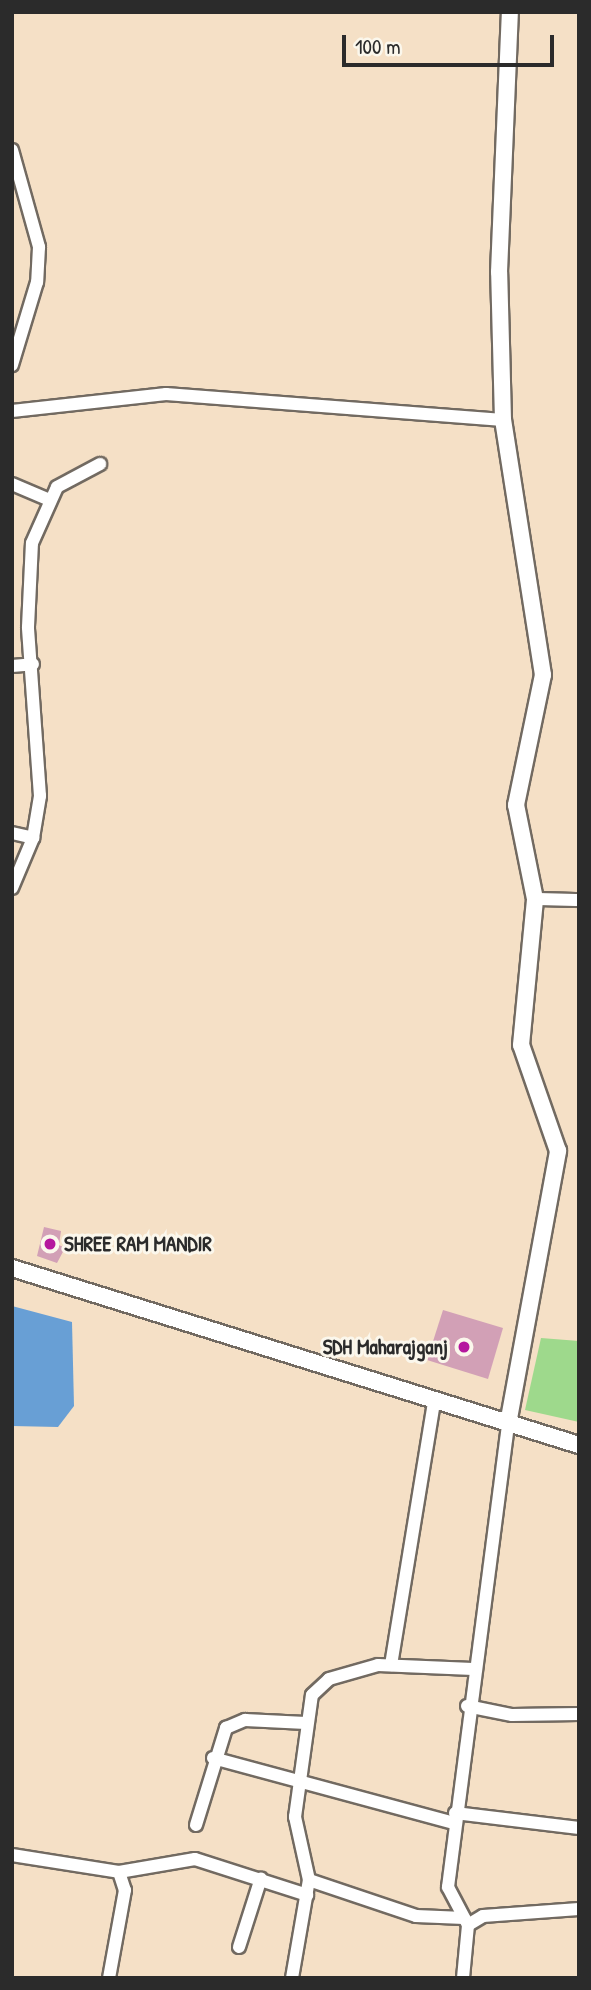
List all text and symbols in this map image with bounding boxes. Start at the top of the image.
scale bar [346,21,558,65]
text: 100 m [355,32,401,61]
place label: SHREE RAM MANDIR [64,1231,212,1257]
marker: SHREE RAM MANDIR [42,1236,58,1252]
place label: SDH Maharajganj [323,1334,448,1360]
marker: SDH Maharajganj [454,1337,474,1357]

